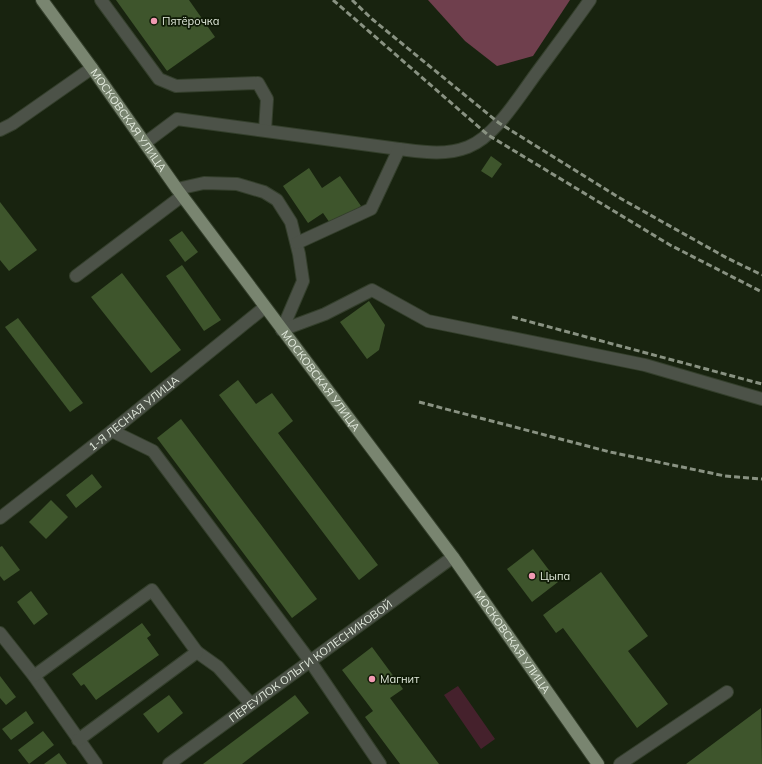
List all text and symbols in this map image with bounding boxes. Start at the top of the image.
place label: Пятёрочка [162,14,219,28]
marker: Пятёрочка [149,16,159,26]
street label: МОСКОВСКАЯ УЛИЦА [88,66,170,174]
street label: МОСКОВСКАЯ УЛИЦА [278,328,363,434]
street label: 1-Я ЛЕСНАЯ УЛИЦА [86,373,182,454]
place label: Цыпа [540,569,570,583]
marker: Цыпа [527,571,537,581]
street label: МОСКОВСКАЯ УЛИЦА [472,588,553,696]
street label: ПЕРЕУЛОК ОЛЬГИ КОЛЕСНИКОВОЙ [226,597,395,725]
place label: Магнит [380,672,419,686]
marker: Магнит [367,674,377,684]

